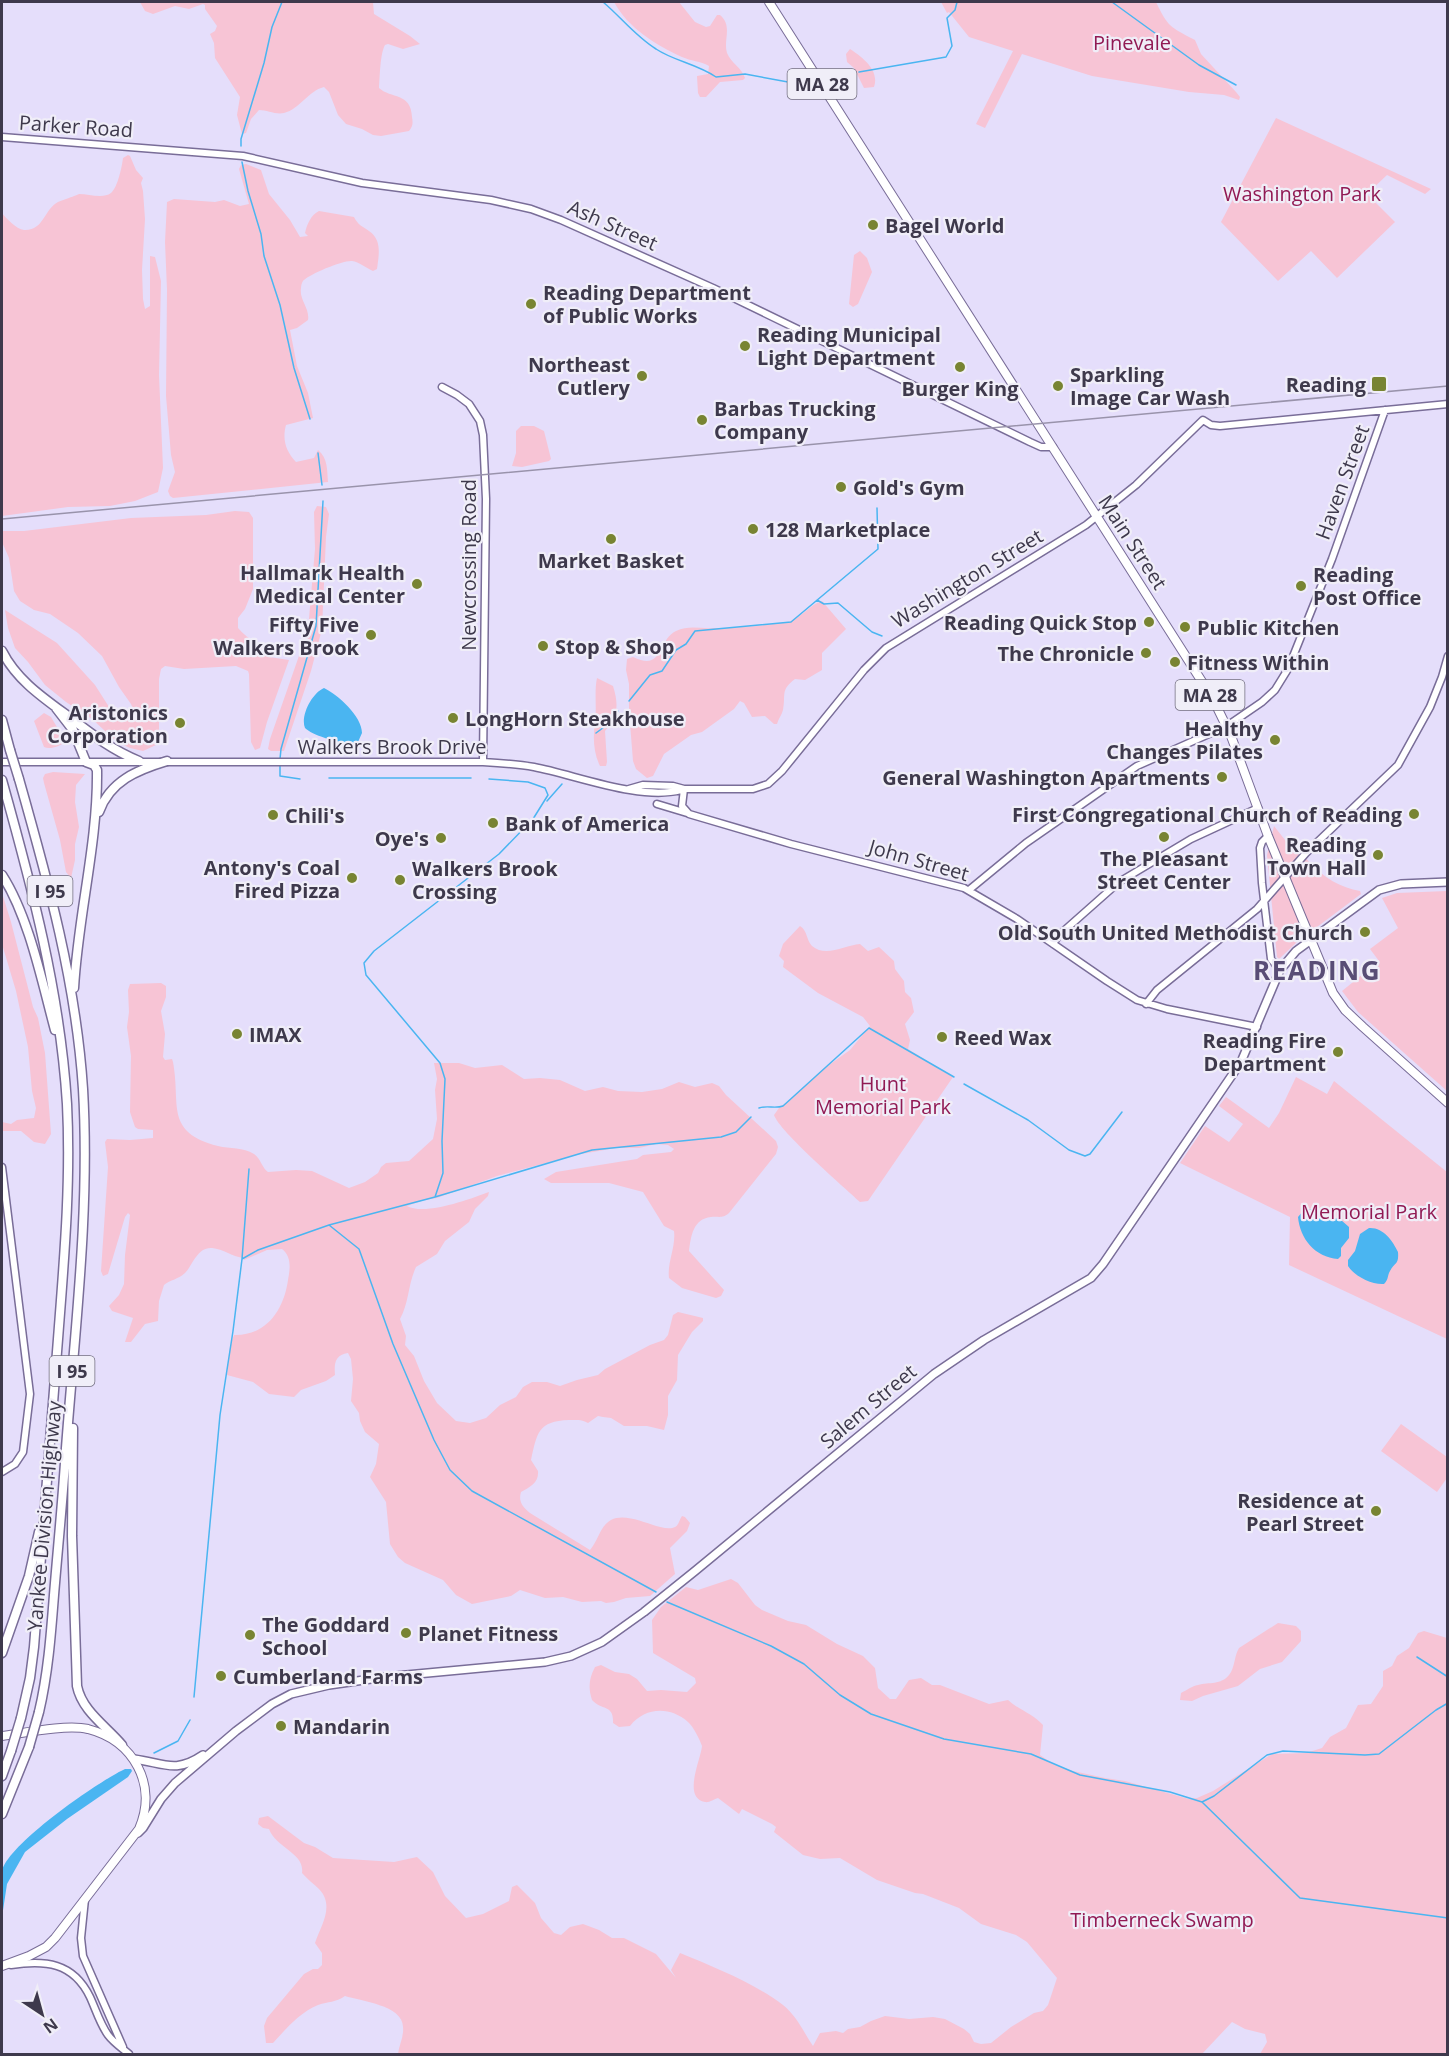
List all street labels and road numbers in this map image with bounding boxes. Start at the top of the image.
road number: MA 28 [788,69,856,99]
street label: Parker Road [18,109,134,143]
street label: Ash Street [564,193,662,257]
street label: Haven Street [1309,421,1375,543]
street label: Newcrossing Road [455,479,482,651]
street label: Main Street [1092,490,1174,594]
street label: Washington Street [886,522,1048,634]
road number: MA 28 [1176,680,1244,710]
street label: Walkers Brook Drive [297,733,487,760]
street label: John Street [864,832,972,887]
road number: I 95 [28,876,72,906]
road number: I 95 [50,1356,94,1386]
street label: Salem Street [814,1358,922,1454]
street label: Yankee Division Highway [20,1399,68,1632]

